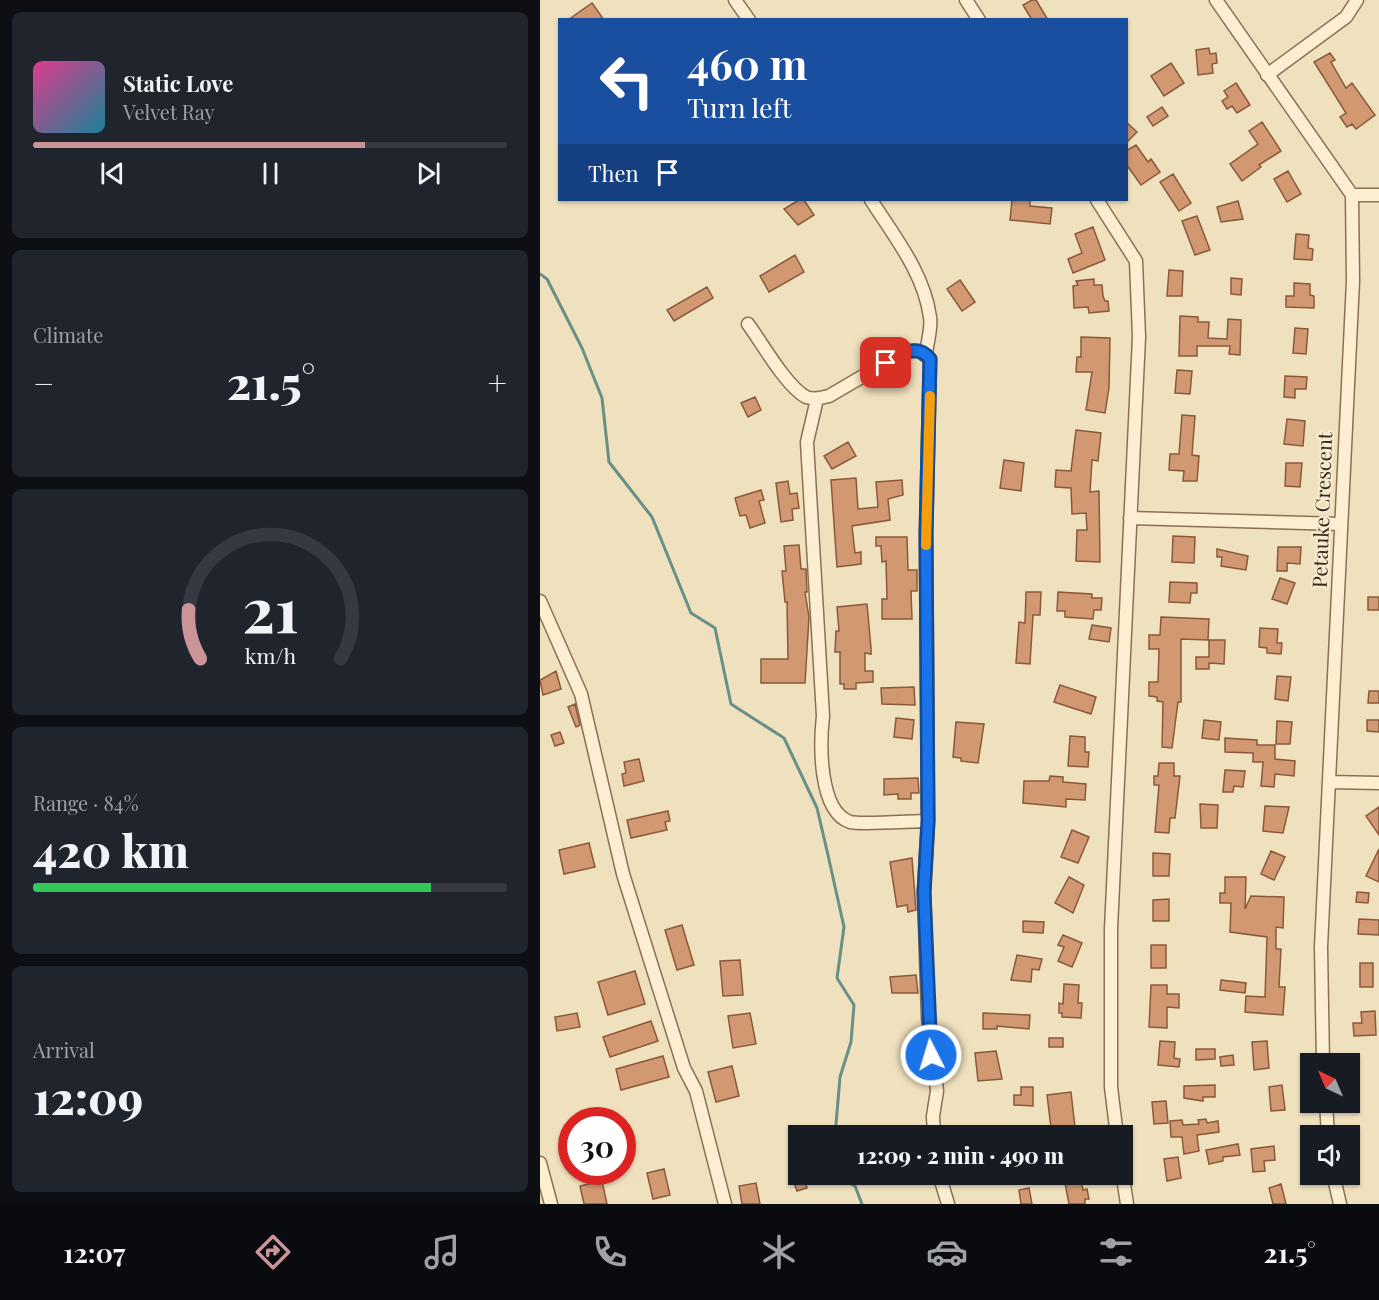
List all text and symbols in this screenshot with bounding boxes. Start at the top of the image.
text: 460 m [687,35,808,91]
icon: left [588,42,666,120]
text: Static Love [123,68,233,98]
text: Turn left [687,89,791,125]
text: Velvet Ray [123,98,215,125]
icon: arrive [651,156,684,189]
icon: previous [96,157,129,190]
icon: pause [254,157,287,190]
icon: next [412,157,445,190]
text: Then [588,158,639,188]
text: Climate [33,321,103,348]
pin [860,337,911,388]
icon: arrive [869,346,902,379]
text: 21.5° [227,351,315,411]
text: − [33,360,54,404]
text: + [488,360,507,404]
street label: Petauke Crescent [1305,431,1337,588]
text: 21 [242,565,298,649]
text: km/h [244,641,296,669]
text: Range · 84% [33,789,139,816]
text: 420 km [33,819,189,879]
position arrow [899,1023,963,1087]
text: Arrival [33,1036,95,1063]
north arrow [1300,1053,1360,1113]
map controls [1300,1053,1360,1185]
text: 12:09 [33,1066,143,1126]
speed limit sign: 30 [558,1107,636,1185]
button: sound [1300,1125,1360,1185]
text: 12:09 · 2 min · 490 m [857,1140,1064,1170]
icon: directions [252,1231,294,1273]
icon: music [421,1231,463,1273]
icon: phone [589,1231,631,1273]
icon: climate [758,1231,800,1273]
icon: car [926,1231,968,1273]
icon: filters [1095,1231,1137,1273]
text: 12:07 [63,1234,125,1270]
text: 21.5° [1264,1234,1316,1270]

